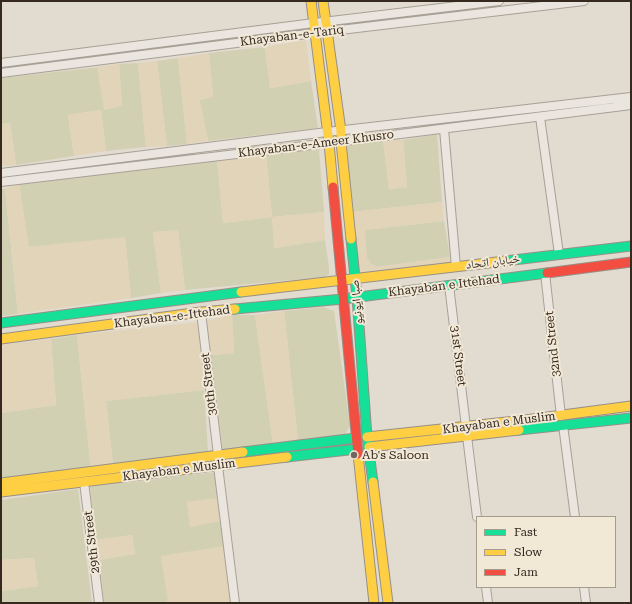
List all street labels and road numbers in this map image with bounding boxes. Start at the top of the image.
street label: Khayaban-e-Tariq [239,22,345,50]
street label: Khayaban-e-Ameer Khusro [237,127,395,161]
street label: خیابان اتحاد [465,252,521,272]
street label: Khayaban e Ittehad [387,272,501,300]
street label: صبا ایونیو [348,279,366,325]
street label: Khayaban-e-Ittehad [113,303,231,331]
street label: 32nd Street [542,310,564,378]
street label: 31st Street [447,325,469,387]
street label: 30th Street [198,352,220,416]
street label: Khayaban e Muslim [442,409,556,437]
street label: Khayaban e Muslim [122,456,236,484]
street label: 29th Street [81,510,103,574]

